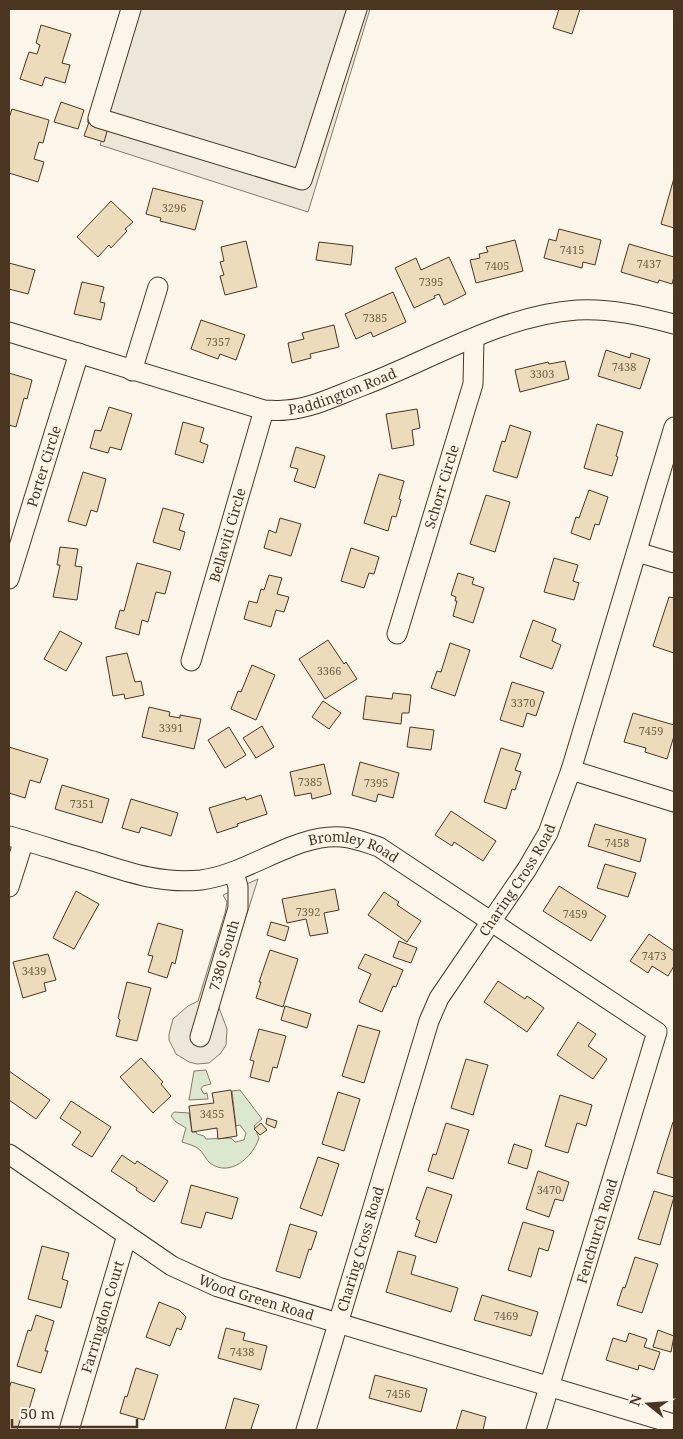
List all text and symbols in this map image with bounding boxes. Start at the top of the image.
house number: 3296 [162,200,186,215]
house number: 7415 [560,242,584,257]
house number: 7437 [637,256,661,271]
house number: 7405 [485,258,509,273]
house number: 7395 [419,274,443,289]
house number: 7385 [363,310,387,325]
house number: 7357 [206,334,230,349]
house number: 7438 [612,359,636,374]
street label: Paddington Road [287,363,400,419]
house number: 3303 [530,366,554,381]
street label: Porter Circle [22,423,65,509]
street label: Schorr Circle [420,442,463,531]
street label: Bellaviti Circle [204,486,250,584]
house number: 3366 [317,663,341,678]
house number: 3370 [511,695,535,710]
house number: 3391 [159,720,183,735]
house number: 7459 [639,723,663,738]
house number: 7385 [298,774,322,789]
house number: 7395 [364,775,388,790]
house number: 7351 [70,796,94,811]
street label: Charing Cross Road [474,821,560,940]
street label: Bromley Road [306,827,403,867]
house number: 7458 [605,835,629,850]
house number: 7392 [296,904,320,919]
house number: 7459 [563,906,587,921]
street label: 7380 South [204,917,243,993]
house number: 7473 [642,948,666,963]
house number: 3439 [22,963,46,978]
house number: 3455 [200,1106,224,1121]
street label: Fenchurch Road [572,1176,622,1286]
house number: 3470 [537,1182,561,1197]
street label: Charing Cross Road [332,1183,388,1314]
street label: Farringdon Court [76,1258,128,1375]
street label: Wood Green Road [196,1269,317,1324]
house number: 7469 [494,1308,518,1323]
house number: 7438 [230,1344,254,1359]
north arrow [623,1379,673,1429]
house number: 7456 [386,1386,410,1401]
text: N [624,1392,646,1408]
scale bar [12,1396,138,1428]
text: 50 m [20,1403,55,1423]

